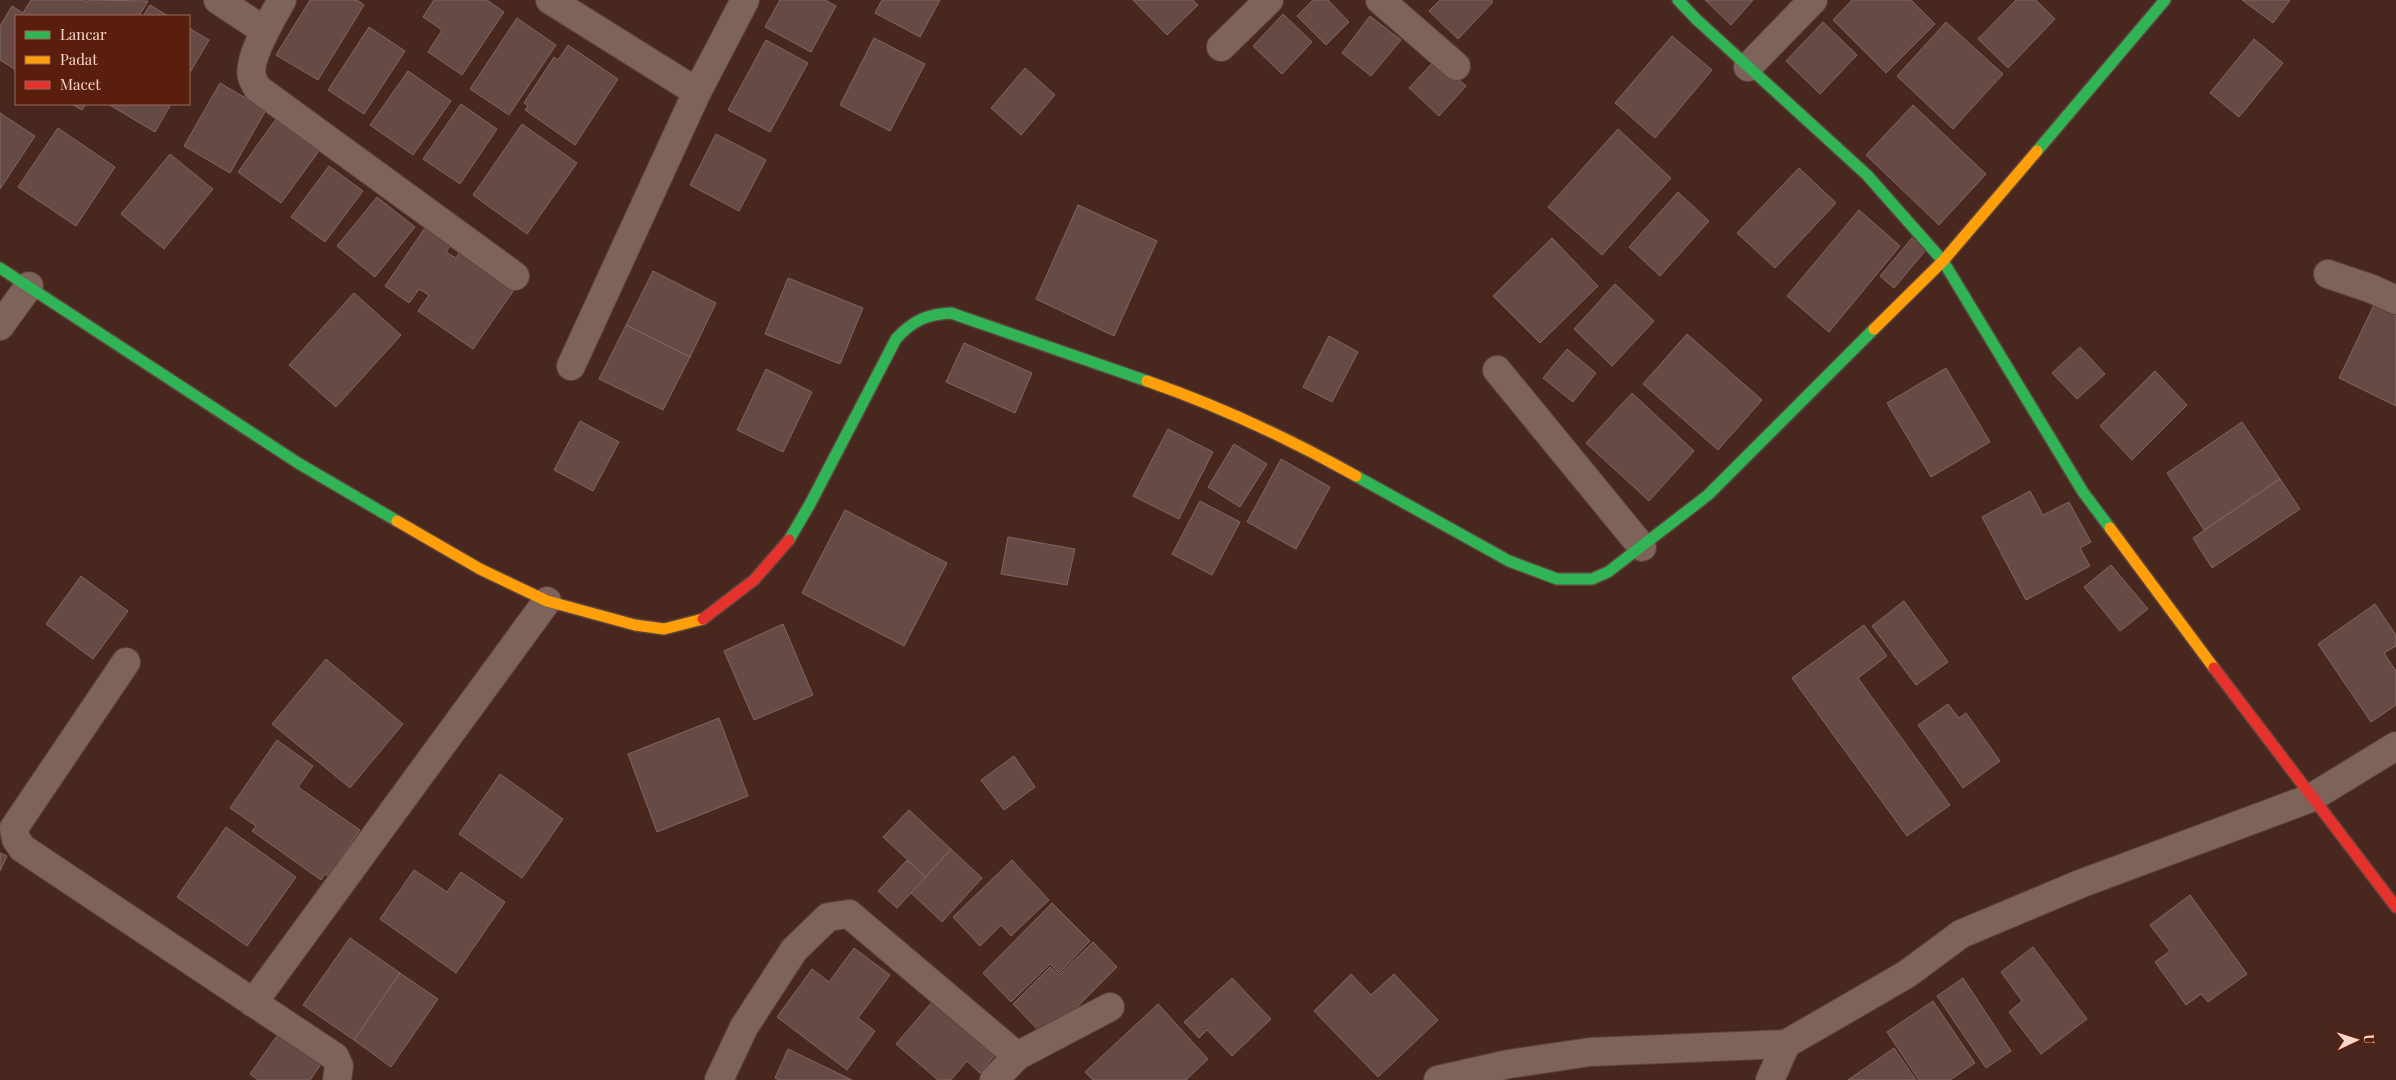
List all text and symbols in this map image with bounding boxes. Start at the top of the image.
legend [15,15,190,105]
text: Lancar [60,24,107,44]
text: Padat [60,49,98,69]
text: Macet [60,74,101,94]
north arrow [2331,1015,2381,1065]
text: U [2360,1034,2379,1045]

